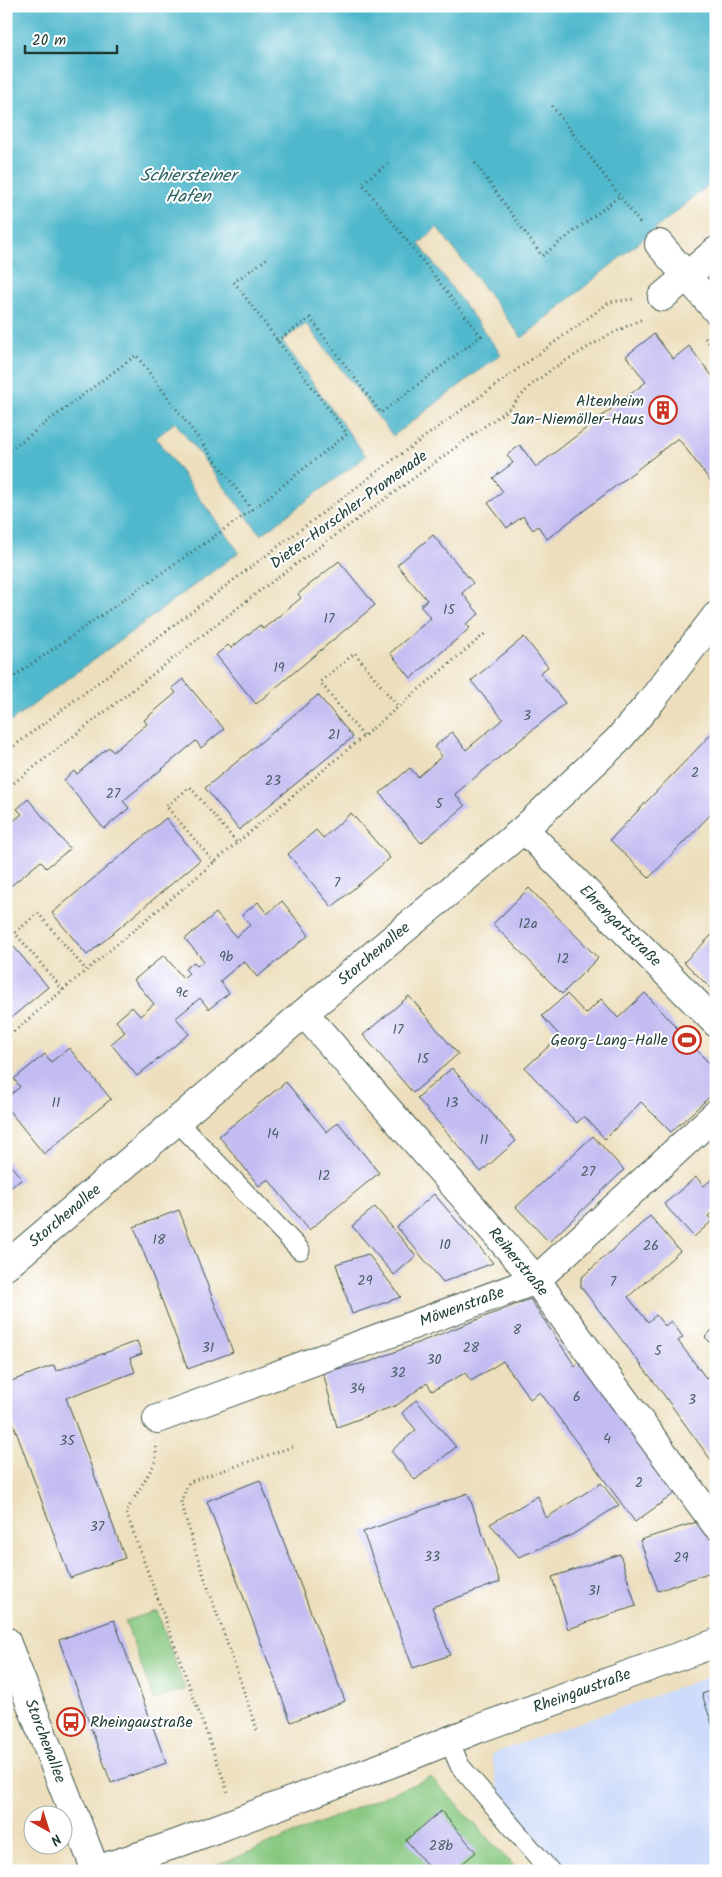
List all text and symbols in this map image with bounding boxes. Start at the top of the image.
scale bar [25,22,118,54]
text: 20 m [32,29,66,53]
water label: Schiersteiner Hafen [140,162,240,212]
place label: Altenheim Jan-Niemöller-Haus [511,389,644,432]
building icon: Altenheim Jan-Niemöller-Haus [648,395,678,425]
street label: Dieter-Horschler-Promenade [265,444,433,576]
house number: 15 [443,599,456,621]
house number: 17 [324,608,335,630]
house number: 19 [273,657,285,679]
house number: 3 [523,705,531,727]
house number: 21 [328,724,340,746]
house number: 2 [691,762,699,784]
house number: 23 [265,770,281,792]
house number: 27 [106,783,121,805]
house number: 5 [435,793,444,815]
house number: 7 [334,872,341,894]
street label: Ehrengartstraße [573,879,667,973]
house number: 12a [518,913,538,935]
street label: Storchenallee [332,916,416,992]
house number: 9b [219,946,234,968]
house number: 12 [557,948,569,970]
house number: 9c [175,982,189,1004]
house number: 17 [393,1019,404,1041]
sports icon: Georg-Lang-Halle [672,1025,702,1055]
place label: Georg-Lang-Halle [551,1028,668,1053]
house number: 15 [417,1048,430,1070]
house number: 11 [52,1092,60,1114]
house number: 13 [446,1092,458,1114]
house number: 14 [267,1123,279,1145]
house number: 11 [480,1129,488,1151]
house number: 27 [581,1161,596,1183]
house number: 12 [318,1165,330,1187]
street label: Storchenallee [23,1178,107,1254]
street label: Reiherstraße [481,1222,555,1302]
house number: 18 [153,1229,166,1251]
house number: 10 [439,1234,451,1256]
house number: 26 [643,1235,659,1257]
house number: 29 [358,1270,373,1292]
house number: 7 [610,1271,617,1293]
street label: Möwenstraße [416,1280,508,1334]
house number: 8 [513,1319,522,1341]
house number: 31 [202,1337,214,1359]
house number: 28 [463,1337,480,1359]
house number: 5 [654,1340,663,1362]
house number: 30 [427,1349,442,1371]
house number: 32 [390,1362,406,1384]
house number: 34 [349,1378,365,1400]
house number: 6 [573,1386,581,1408]
house number: 3 [688,1389,696,1411]
house number: 4 [603,1428,611,1450]
house number: 35 [59,1430,76,1452]
house number: 2 [635,1472,643,1494]
house number: 37 [90,1516,105,1538]
house number: 33 [424,1546,440,1568]
house number: 29 [674,1547,689,1569]
house number: 31 [588,1580,600,1602]
street label: Rheingaustraße [530,1662,634,1720]
street label: Storchenallee [17,1695,73,1787]
bus stop icon: Rheingaustraße [56,1707,86,1737]
place label: Rheingaustraße [90,1710,193,1735]
north arrow [22,1804,72,1854]
text: N [45,1828,66,1851]
house number: 28b [429,1835,454,1857]

